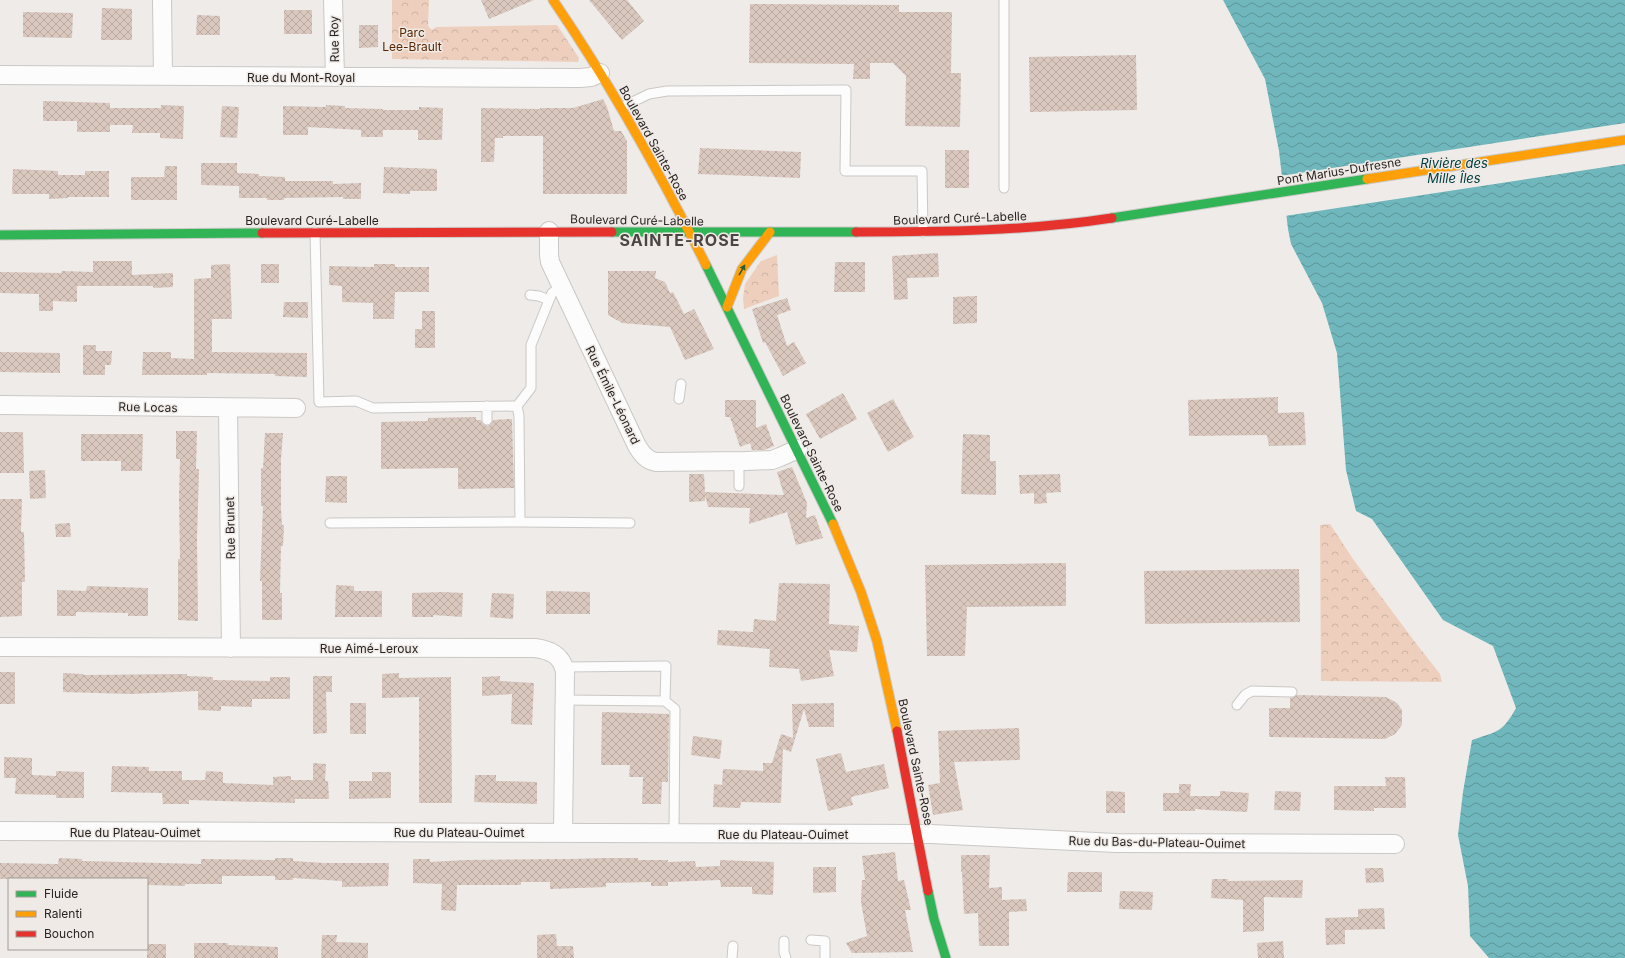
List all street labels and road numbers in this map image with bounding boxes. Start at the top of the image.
street label: Rue Roy [326,15,342,62]
street label: Rue du Mont-Royal [247,70,355,85]
street label: Boulevard Sainte-Rose [616,83,692,203]
street label: Pont Marius-Dufresne [1276,154,1402,188]
street label: Boulevard Curé-Labelle [893,208,1027,228]
street label: Boulevard Curé-Labelle [570,211,704,229]
street label: Boulevard Curé-Labelle [245,213,379,228]
street label: Rue Émile-Léonard [583,343,643,447]
street label: Boulevard Sainte-Rose [777,392,847,514]
street label: Rue Locas [118,399,178,415]
street label: Rue Brunet [222,496,238,559]
street label: Rue Aimé-Leroux [320,641,419,656]
street label: Boulevard Sainte-Rose [895,697,937,827]
street label: Rue du Plateau-Ouimet [70,825,200,840]
street label: Rue du Plateau-Ouimet [394,825,524,840]
street label: Rue du Plateau-Ouimet [718,827,848,842]
street label: Rue du Bas-du-Plateau-Ouimet [1069,833,1246,851]

